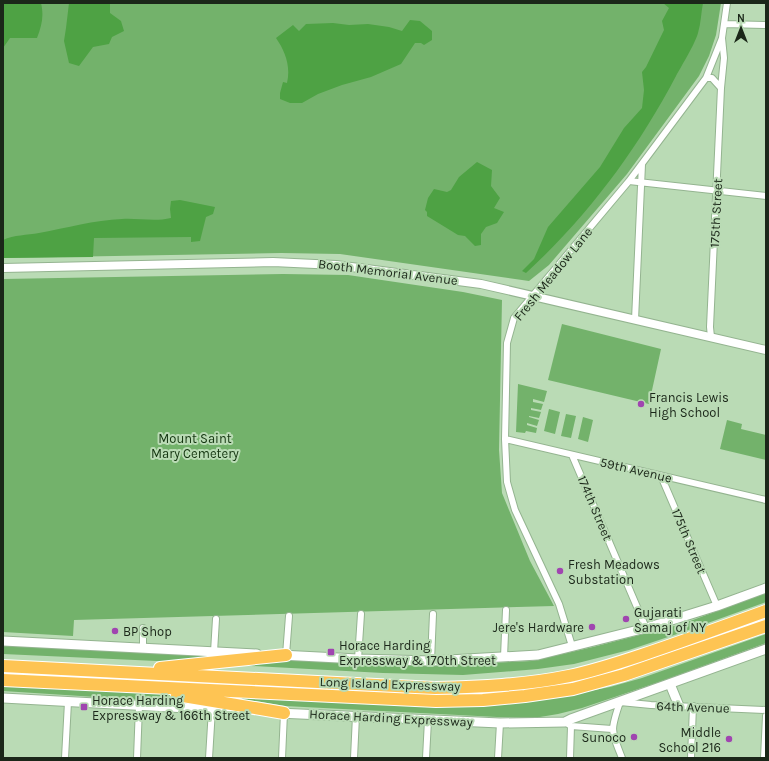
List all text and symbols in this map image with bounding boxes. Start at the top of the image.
north arrow [721,8,761,48]
text: N [737,12,745,25]
street label: 175th Street [707,178,725,248]
street label: Fresh Meadow Lane [511,224,595,324]
street label: Booth Memorial Avenue [317,256,459,288]
place label: Francis Lewis High School [649,390,729,420]
marker: Francis Lewis High School [636,399,646,409]
park label: Mount Saint Mary Cemetery [151,431,239,461]
street label: 59th Avenue [599,454,674,486]
street label: 174th Street [575,473,615,543]
street label: 175th Street [669,506,709,576]
place label: Fresh Meadows Substation [568,557,660,587]
marker: Fresh Meadows Substation [555,566,565,576]
place label: Gujarati Samaj of NY [634,605,706,635]
marker: Gujarati Samaj of NY [621,614,631,624]
place label: Jere's Hardware [493,620,584,635]
marker: Jere's Hardware [587,622,597,632]
place label: BP Shop [123,624,172,639]
marker: BP Shop [110,626,120,636]
place label: Horace Harding Expressway & 170th Street [339,638,496,668]
marker: Horace Harding Expressway & 170th Street [326,647,336,657]
street label: Long Island Expressway [319,674,461,694]
place label: Horace Harding Expressway & 166th Street [92,693,250,723]
street label: 64th Avenue [656,698,730,716]
marker: Horace Harding Expressway & 166th Street [79,702,89,712]
street label: Horace Harding Expressway [309,706,473,730]
place label: Middle School 216 [658,725,721,755]
place label: Sunoco [582,730,626,745]
marker: Sunoco [629,732,639,742]
marker: Middle School 216 [724,734,734,744]

